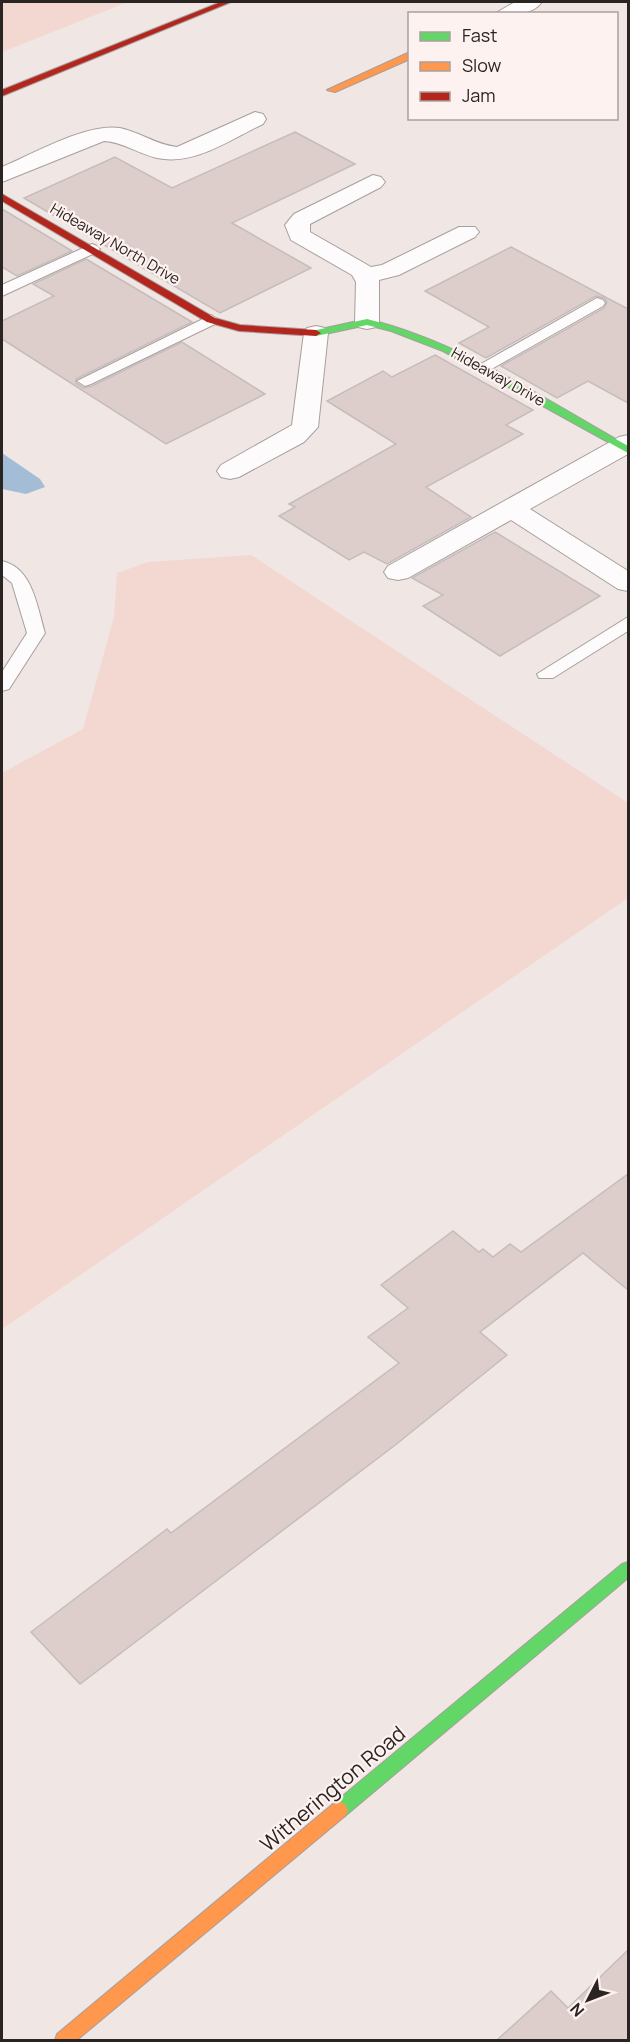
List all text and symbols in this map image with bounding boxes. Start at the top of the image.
legend [408,12,618,120]
text: Fast [462,23,497,47]
text: Slow [462,53,502,77]
text: Jam [462,83,496,107]
street label: Hideaway North Drive [46,198,184,289]
street label: Hideaway Drive [448,342,549,411]
street label: Witherington Road [254,1719,411,1857]
north arrow [558,1970,618,2030]
text: N [565,1998,589,2022]

